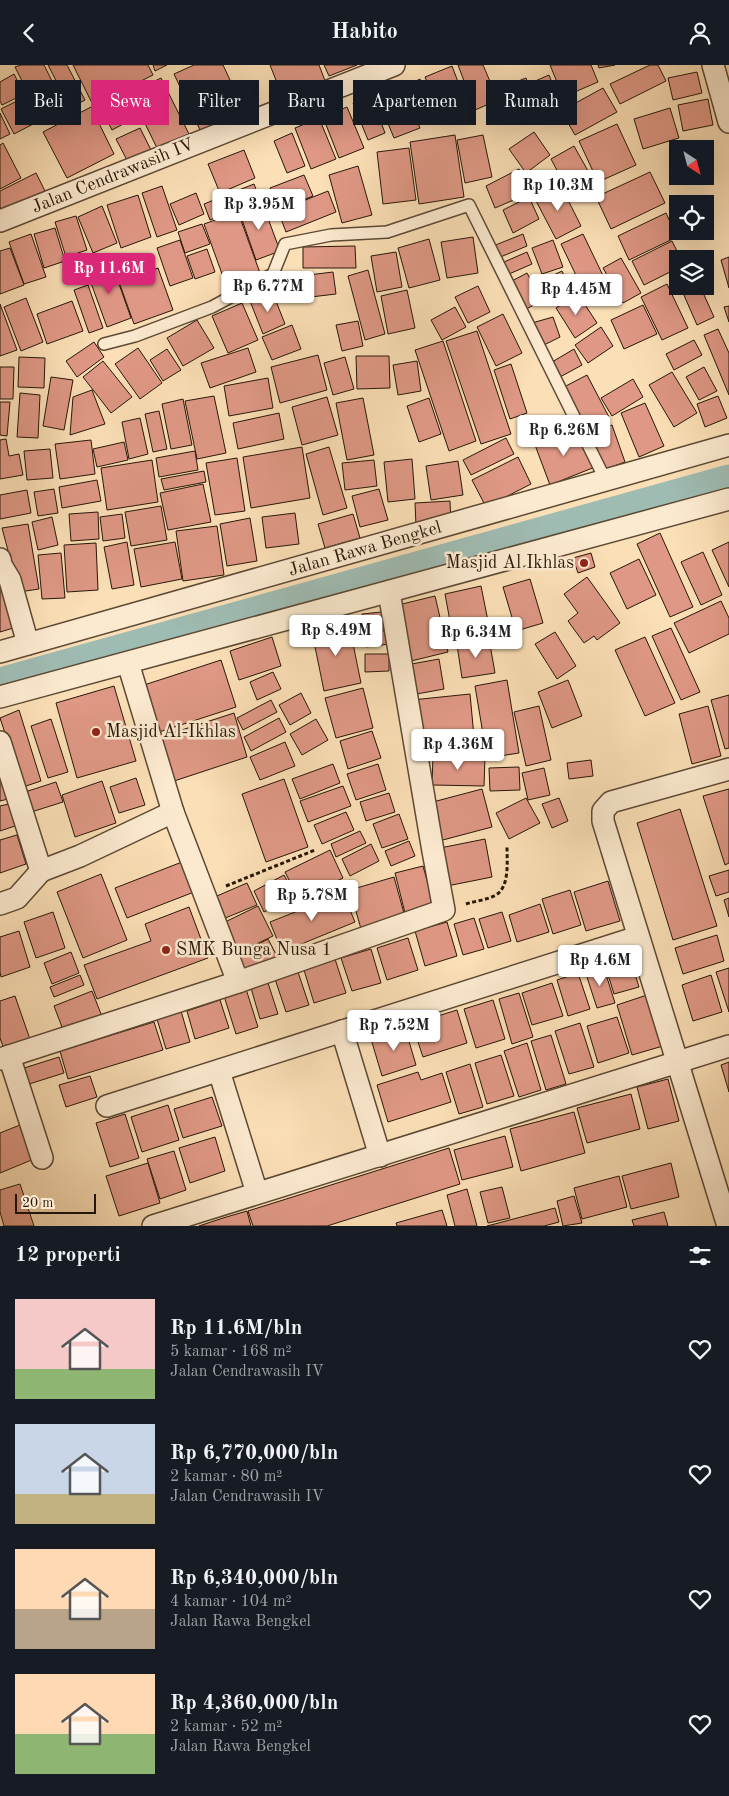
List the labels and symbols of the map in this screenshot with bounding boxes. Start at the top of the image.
street label: Jalan Cendrawasih IV [29,135,197,217]
north arrow [669,140,714,185]
pin: Rp 10.3M [506,169,610,212]
pin: Rp 3.95M [207,189,311,231]
pin: Rp 11.6M [57,253,161,295]
pin: Rp 6.77M [216,271,320,313]
pin: Rp 4.45M [524,273,628,316]
pin: Rp 6.26M [512,415,616,457]
street label: Jalan Rawa Bengkel [286,518,444,579]
place label: Masjid Al Ikhlas [446,554,574,572]
marker: Masjid Al Ikhlas [578,557,590,569]
pin: Rp 8.49M [284,615,388,657]
pin: Rp 6.34M [424,617,528,659]
place label: Masjid Al-Ikhlas [106,723,236,741]
marker: Masjid Al-Ikhlas [90,726,102,738]
pin: Rp 4.36M [406,729,510,771]
pin: Rp 5.78M [260,879,364,922]
place label: SMK Bunga Nusa 1 [176,941,332,959]
marker: SMK Bunga Nusa 1 [160,944,172,956]
pin: Rp 4.6M [554,945,646,987]
pin: Rp 7.52M [342,1009,446,1052]
scale bar [15,1191,96,1214]

